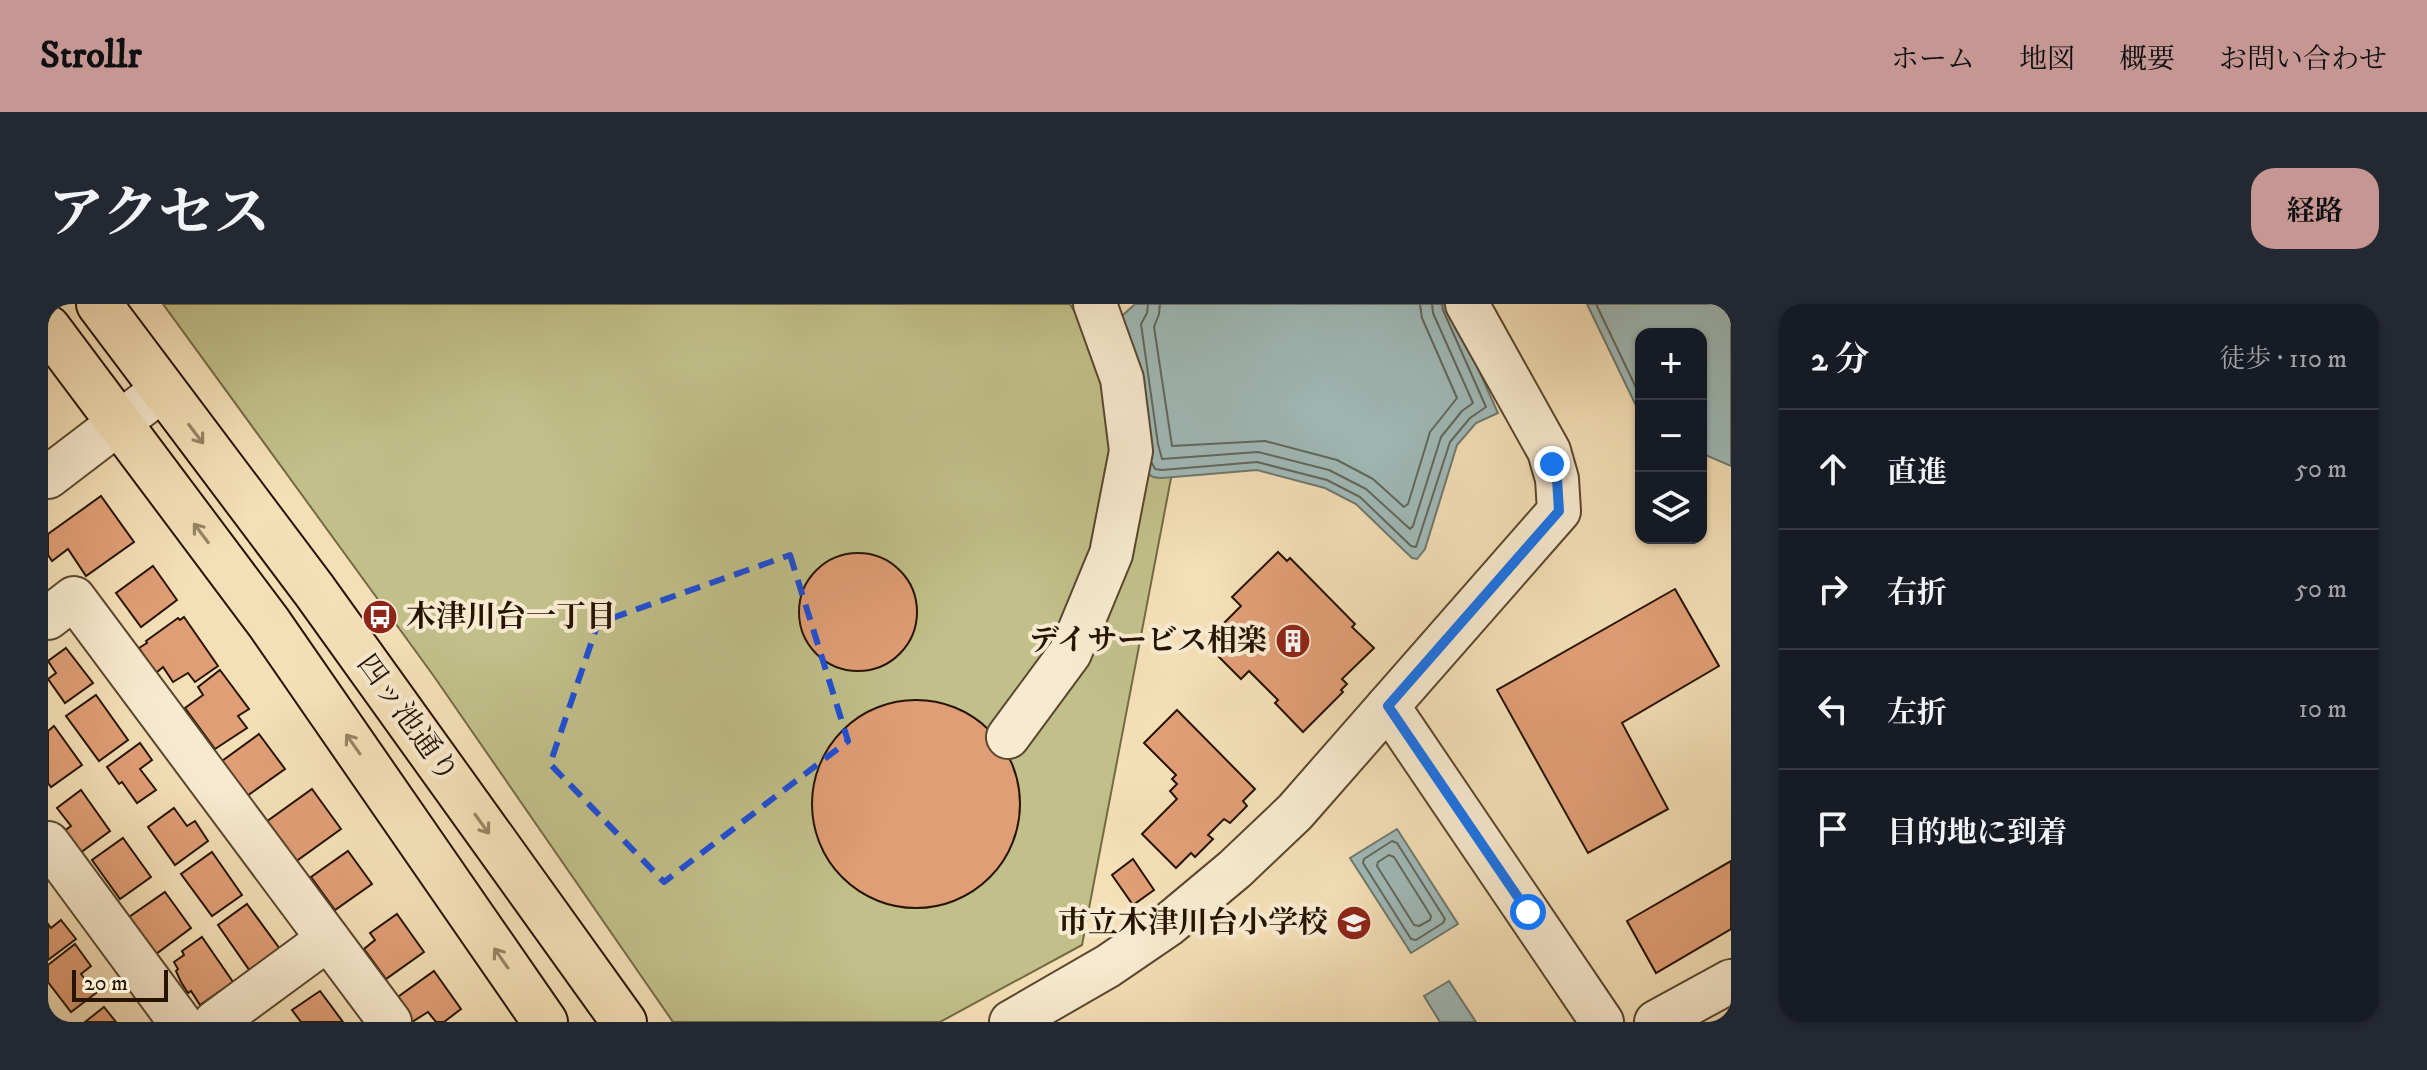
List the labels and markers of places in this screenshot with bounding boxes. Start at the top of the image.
bus stop icon: 木津川台一丁目 [361,598,399,636]
place label: 木津川台一丁目 [406,599,616,636]
building icon: デイサービス相楽 [1274,622,1312,660]
place label: デイサービス相楽 [1029,623,1267,660]
school or university icon: 市立木津川台小学校 [1335,904,1373,942]
place label: 市立木津川台小学校 [1058,905,1328,942]

